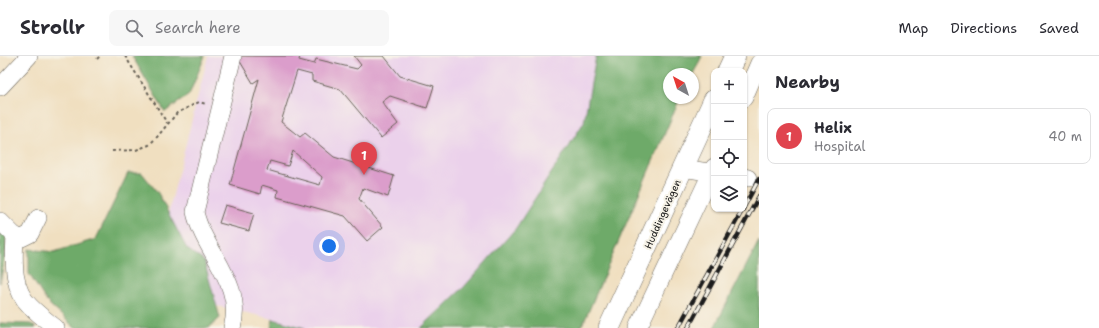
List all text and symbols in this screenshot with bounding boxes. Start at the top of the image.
search box [109,10,389,46]
text: Strollr [20,15,85,40]
icon: search [123,17,145,39]
text: Search here [155,18,241,38]
text: Map [899,19,929,37]
text: Directions [951,19,1017,37]
text: Saved [1039,19,1079,37]
north arrow [663,68,699,104]
map controls [711,68,747,212]
button: + [711,68,747,104]
text: Nearby [775,71,840,93]
button: − [711,104,747,140]
text: Helix [814,118,852,138]
text: 1 [786,128,792,145]
text: 40 m [1048,128,1082,145]
text: Hospital [814,138,865,155]
button: locate [711,140,747,176]
pin: 1 [351,142,377,175]
button: layers [711,176,747,212]
street label: Huddingevägen [641,177,684,251]
your location [319,236,339,256]

